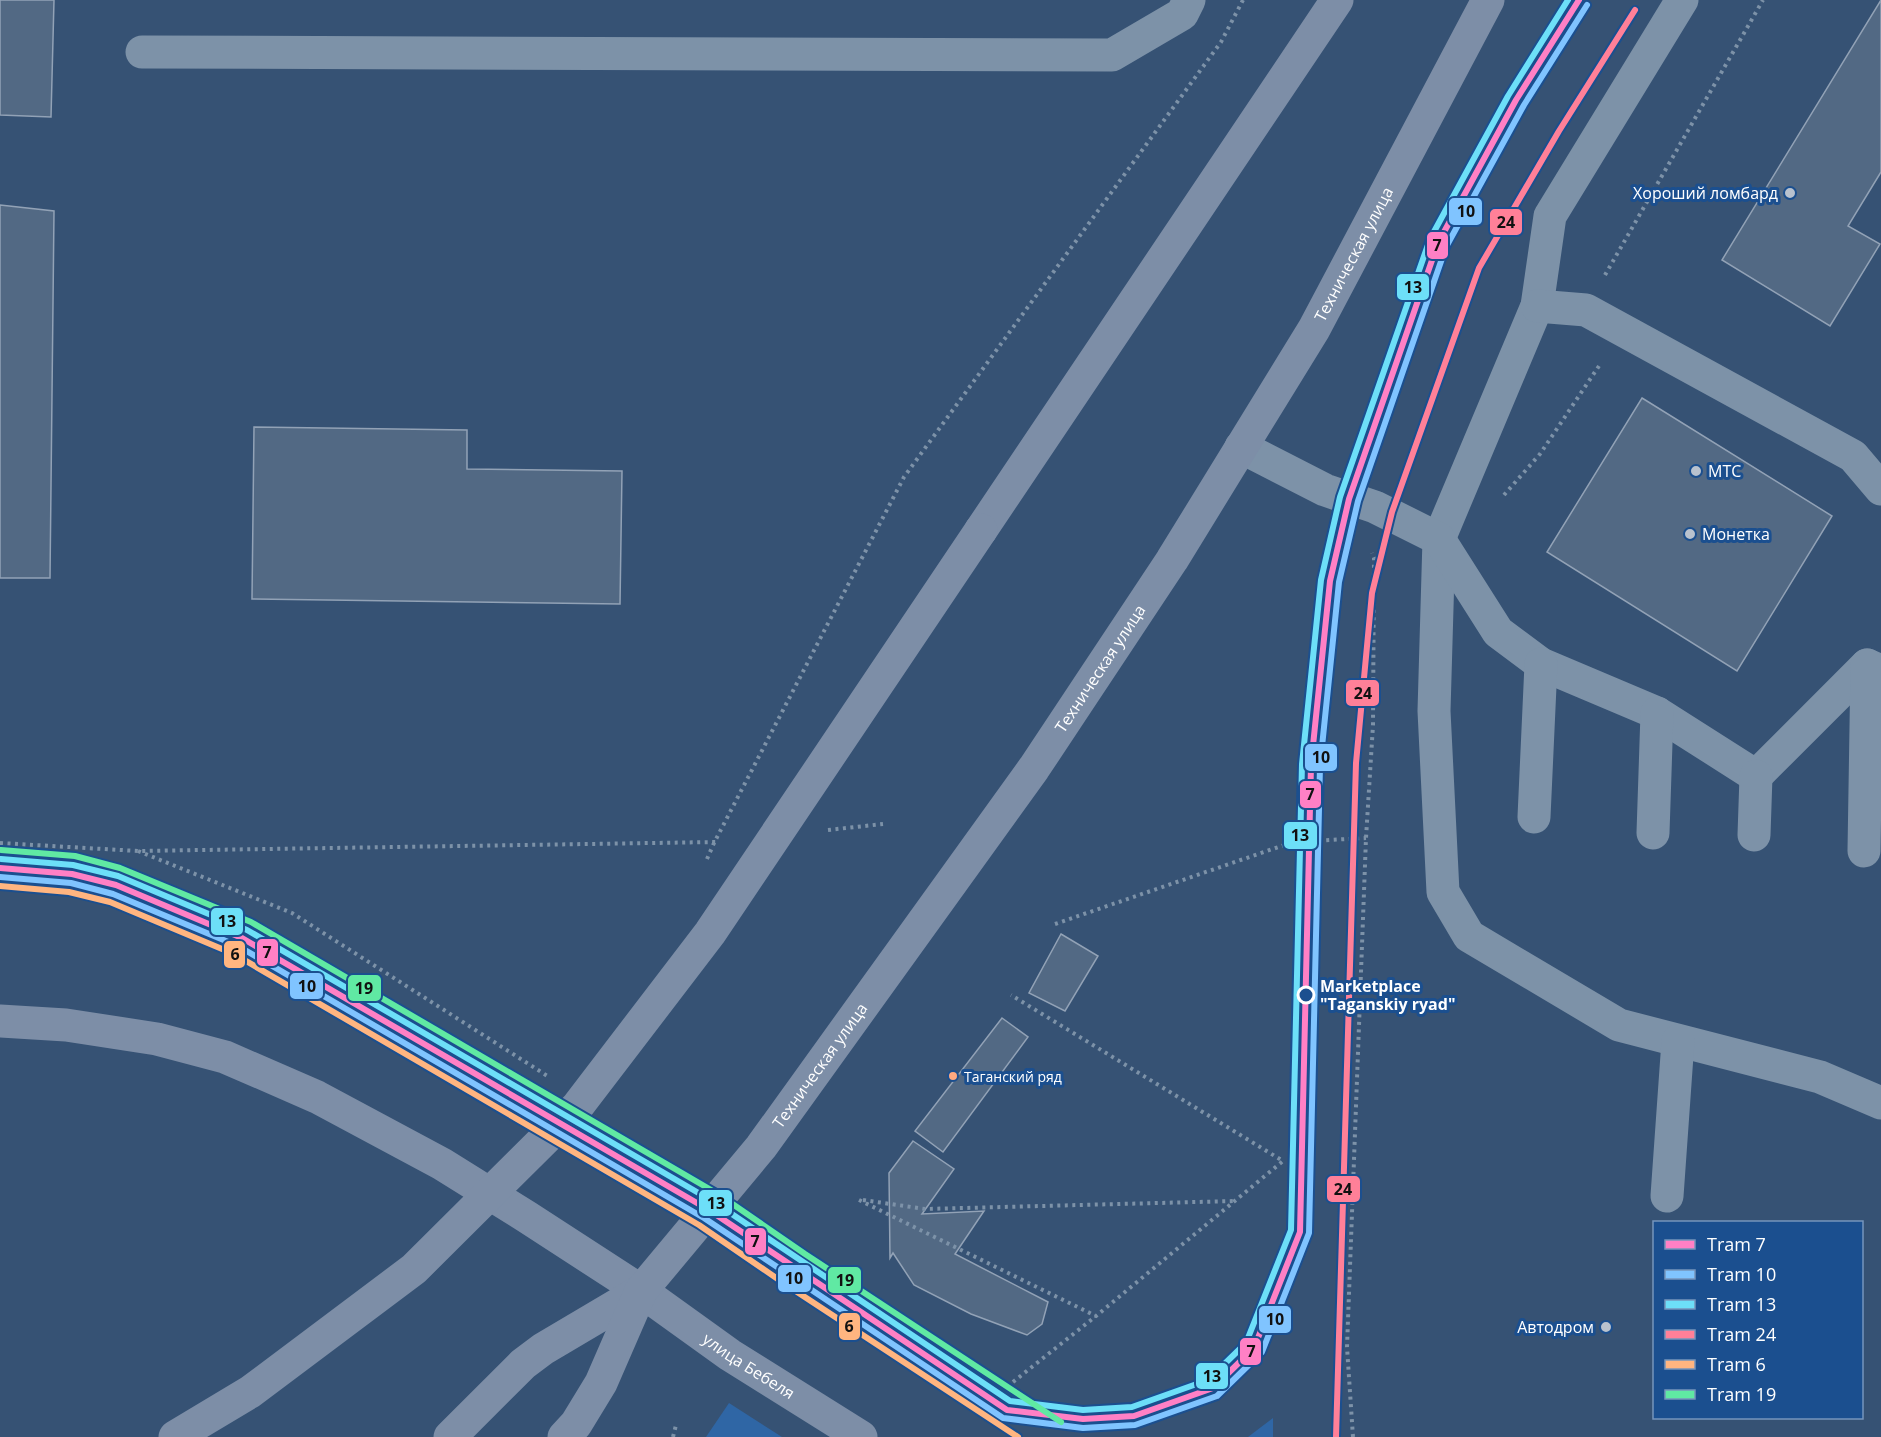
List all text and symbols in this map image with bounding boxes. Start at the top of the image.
place label: Хороший ломбард [1633,182,1778,204]
street label: Техническая улица [1309,183,1398,325]
marker: Хороший ломбард [1783,186,1797,200]
line badge: 10 [1448,197,1483,226]
text: 10 [1457,200,1475,222]
line badge: 24 [1489,208,1523,236]
text: 24 [1497,211,1515,233]
line badge: 7 [1426,231,1449,260]
text: 7 [1432,234,1442,256]
line badge: 13 [1396,273,1430,301]
text: 13 [1404,276,1422,298]
place label: МТС [1708,460,1741,482]
marker: МТС [1689,464,1703,478]
place label: Монетка [1702,523,1770,545]
marker: Монетка [1683,527,1697,541]
street label: Техническая улица [1050,600,1150,737]
line badge: 24 [1345,679,1380,707]
text: 24 [1354,682,1372,704]
line badge: 10 [1304,743,1338,772]
text: 10 [1312,746,1330,768]
line badge: 7 [1299,780,1322,809]
text: 7 [1305,783,1315,805]
line badge: 13 [1283,821,1318,850]
text: 13 [1291,824,1309,846]
line badge: 13 [210,907,244,936]
text: 13 [218,910,236,932]
line badge: 7 [256,938,279,967]
line badge: 6 [223,940,246,969]
text: 7 [262,941,272,963]
text: 6 [230,943,240,965]
line badge: 10 [289,972,324,1000]
line badge: 19 [347,974,382,1002]
text: 10 [298,975,316,997]
place label: Marketplace "Taganskiy ryad" [1320,975,1455,1015]
text: 19 [355,977,373,999]
marker: Marketplace "Taganskiy ryad" [1297,986,1315,1004]
street label: Техническая улица [767,998,872,1132]
place label: Таганский ряд [964,1067,1062,1086]
marker: Таганский ряд [947,1070,959,1082]
line badge: 24 [1326,1175,1361,1203]
text: 24 [1334,1178,1352,1200]
line badge: 13 [698,1189,733,1217]
text: 13 [707,1192,725,1214]
legend [1653,1221,1863,1419]
line badge: 7 [744,1227,767,1256]
text: 7 [750,1230,760,1252]
text: Tram 7 [1707,1232,1766,1256]
text: Tram 10 [1707,1262,1776,1286]
line badge: 10 [777,1264,812,1293]
line badge: 19 [827,1266,862,1294]
text: 10 [785,1267,803,1289]
text: 19 [836,1269,854,1291]
text: Tram 13 [1707,1292,1776,1316]
line badge: 10 [1258,1305,1292,1334]
text: 10 [1266,1308,1284,1330]
line badge: 6 [838,1312,861,1341]
text: 6 [844,1315,854,1337]
place label: Автодром [1517,1316,1594,1338]
marker: Автодром [1599,1320,1613,1334]
text: Tram 24 [1707,1322,1776,1346]
street label: улица Бебеля [698,1328,799,1404]
line badge: 7 [1239,1337,1262,1366]
text: 7 [1246,1340,1256,1362]
text: Tram 6 [1707,1352,1766,1376]
line badge: 13 [1195,1362,1229,1390]
text: 13 [1203,1365,1221,1387]
text: Tram 19 [1707,1382,1776,1406]

